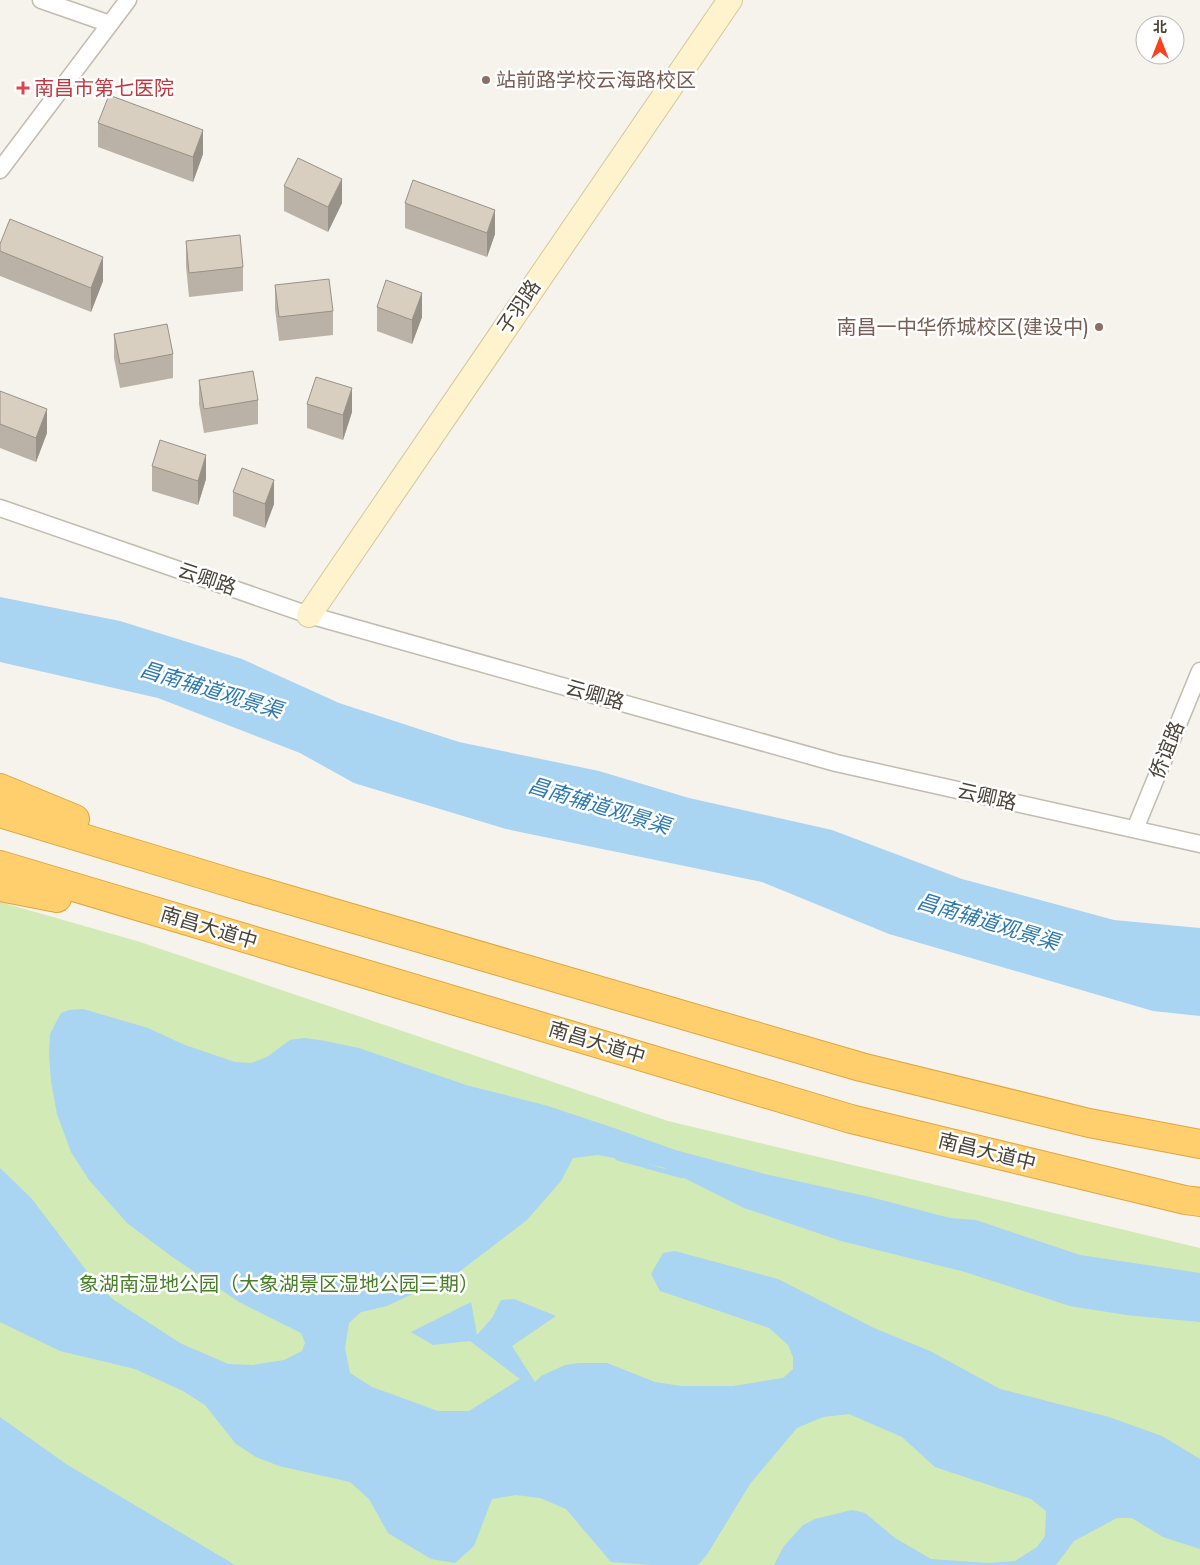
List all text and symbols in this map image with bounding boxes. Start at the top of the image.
north arrow [1135,15,1185,65]
text: 北 [1153,17,1167,37]
place label: 站前路学校云海路校区 [496,66,696,95]
place label: 南昌市第七医院 [34,74,174,103]
marker: 站前路学校云海路校区 [480,74,492,86]
marker: 南昌市第七医院 [16,81,30,95]
street label: 子羽路 [490,274,548,340]
place label: 南昌一中华侨城校区(建设中) [837,313,1089,342]
marker: 南昌一中华侨城校区(建设中) [1093,321,1105,333]
street label: 云卿路 [174,556,240,602]
water label: 昌南辅道观景渠 [136,654,289,727]
street label: 云卿路 [562,673,628,717]
street label: 侨谊路 [1142,717,1192,783]
water label: 昌南辅道观景渠 [524,770,677,843]
street label: 云卿路 [955,776,1019,818]
water label: 昌南辅道观景渠 [913,886,1066,959]
street label: 南昌大道中 [157,900,261,956]
street label: 南昌大道中 [545,1015,649,1071]
street label: 南昌大道中 [935,1126,1039,1178]
park label: 象湖南湿地公园（大象湖景区湿地公园三期） [79,1270,479,1299]

